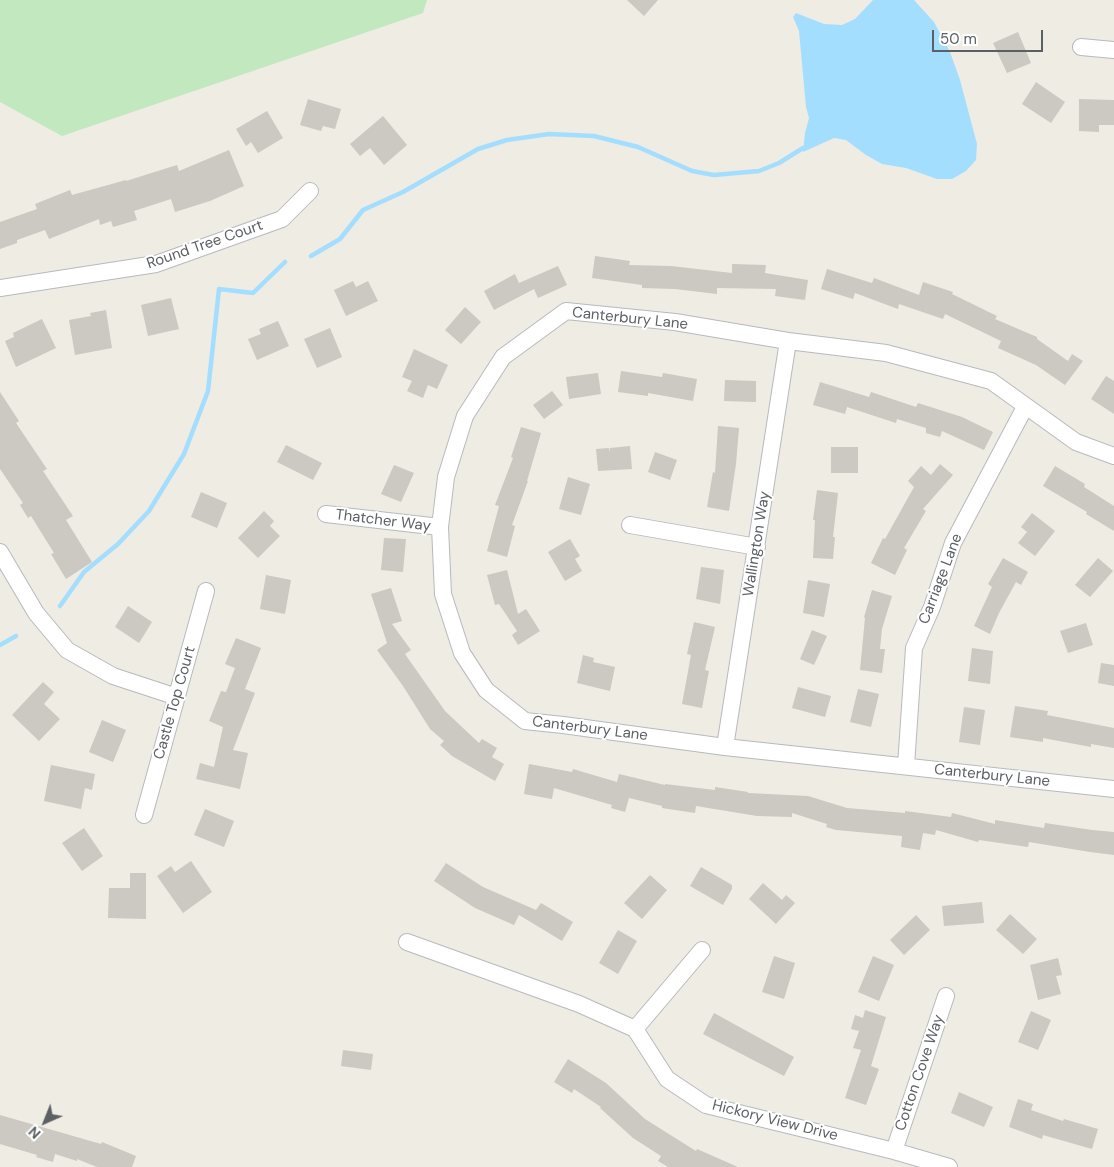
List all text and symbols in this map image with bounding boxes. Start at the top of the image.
scale bar [934,20,1045,52]
text: 50 m [940,29,977,49]
street label: Round Tree Court [145,217,265,273]
street label: Canterbury Lane [571,304,689,334]
street label: Wallington Way [740,490,774,598]
street label: Thatcher Way [334,506,432,536]
street label: Carriage Lane [915,531,967,627]
street label: Castle Top Court [150,644,200,762]
street label: Canterbury Lane [531,713,649,745]
street label: Canterbury Lane [933,761,1051,791]
street label: Cotton Cove Way [892,1013,948,1133]
north arrow [20,1097,70,1147]
street label: Hickory View Drive [710,1097,840,1145]
text: N [25,1123,45,1143]

